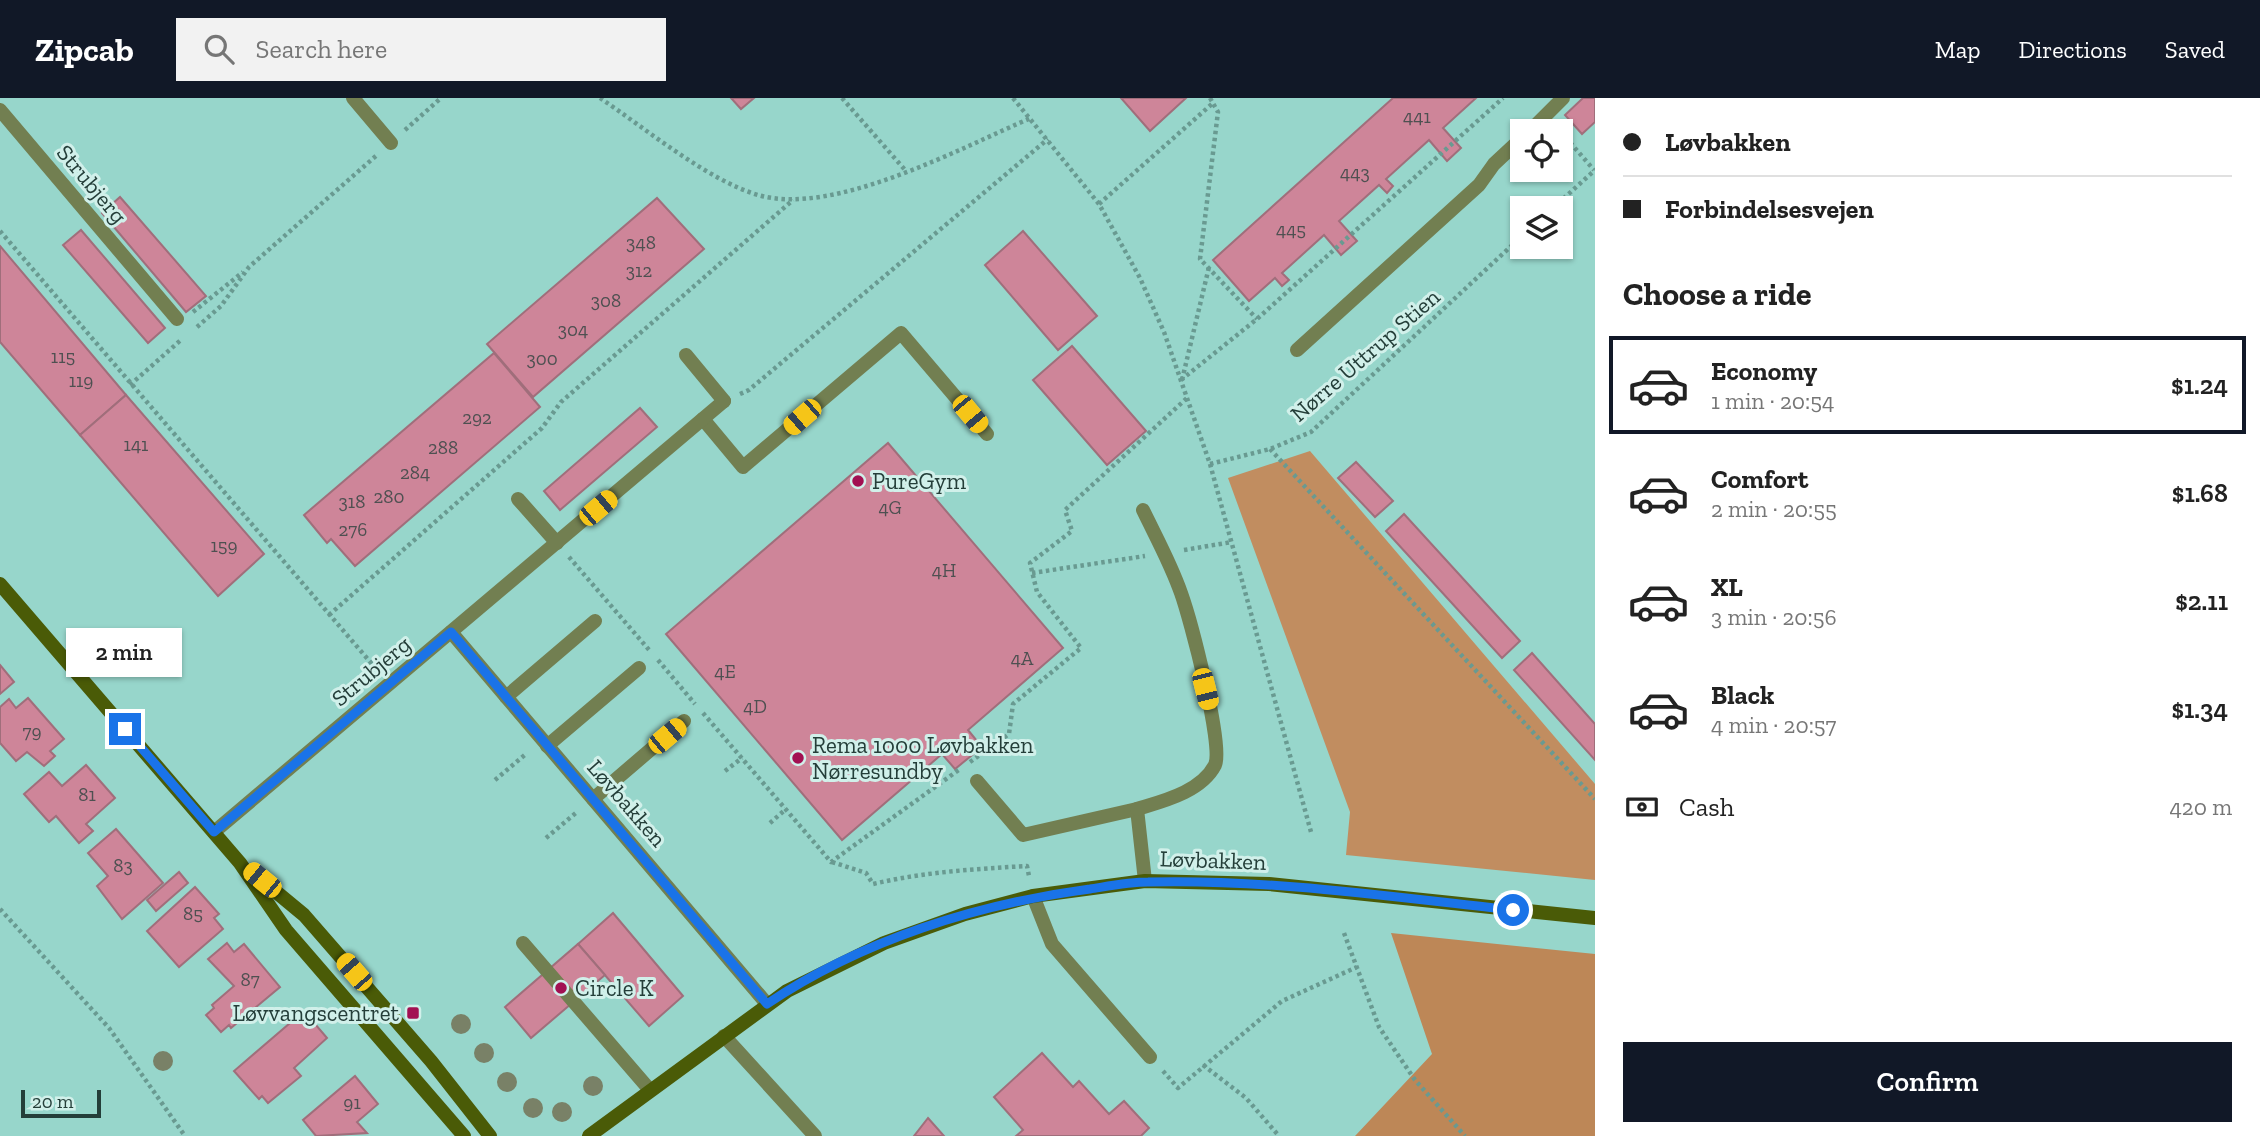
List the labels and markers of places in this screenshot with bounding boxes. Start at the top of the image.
place label: PureGym [872,467,966,495]
marker: PureGym [850,473,866,489]
place label: Rema 1000 Løvbakken Nørresundby [812,731,1033,785]
marker: Rema 1000 Løvbakken Nørresundby [790,750,806,766]
place label: Circle K [575,974,654,1002]
marker: Circle K [553,980,569,996]
place label: Løvvangscentret [232,999,399,1027]
marker: Løvvangscentret [405,1005,421,1021]

